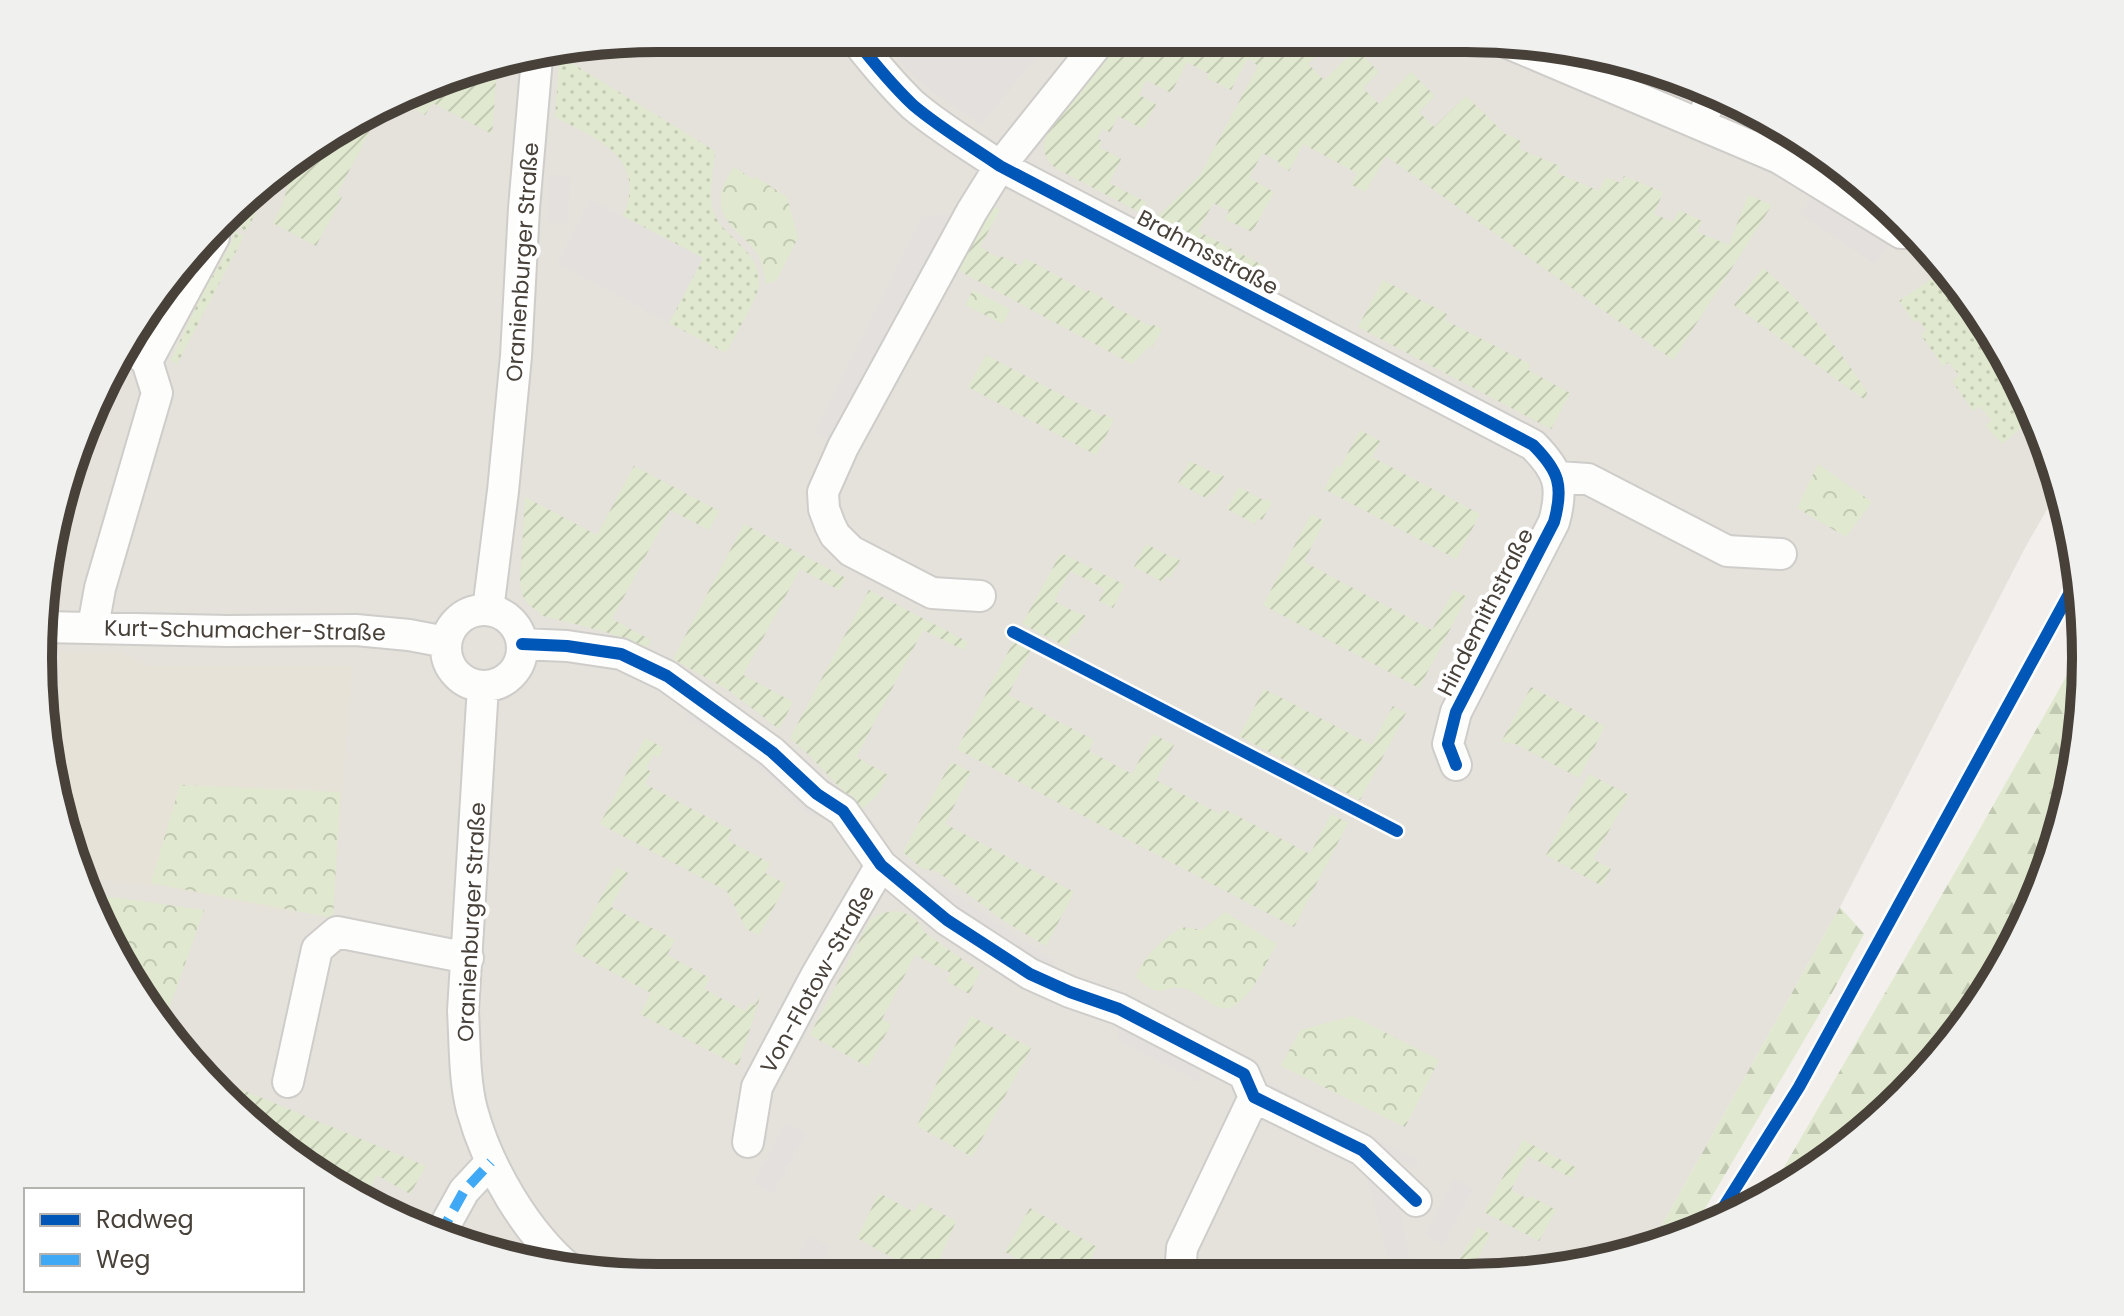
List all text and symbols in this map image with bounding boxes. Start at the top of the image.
street label: Oranienburger Straße [499,141,546,383]
street label: Brahmsstraße [1132,202,1284,303]
street label: Hindemithstraße [1430,523,1541,702]
street label: Kurt-Schumacher-Straße [104,613,386,648]
street label: Oranienburger Straße [450,801,493,1043]
street label: Von-Flotow-Straße [753,880,882,1079]
legend [24,1188,304,1292]
text: Radweg [96,1203,194,1236]
text: Weg [96,1243,151,1276]

